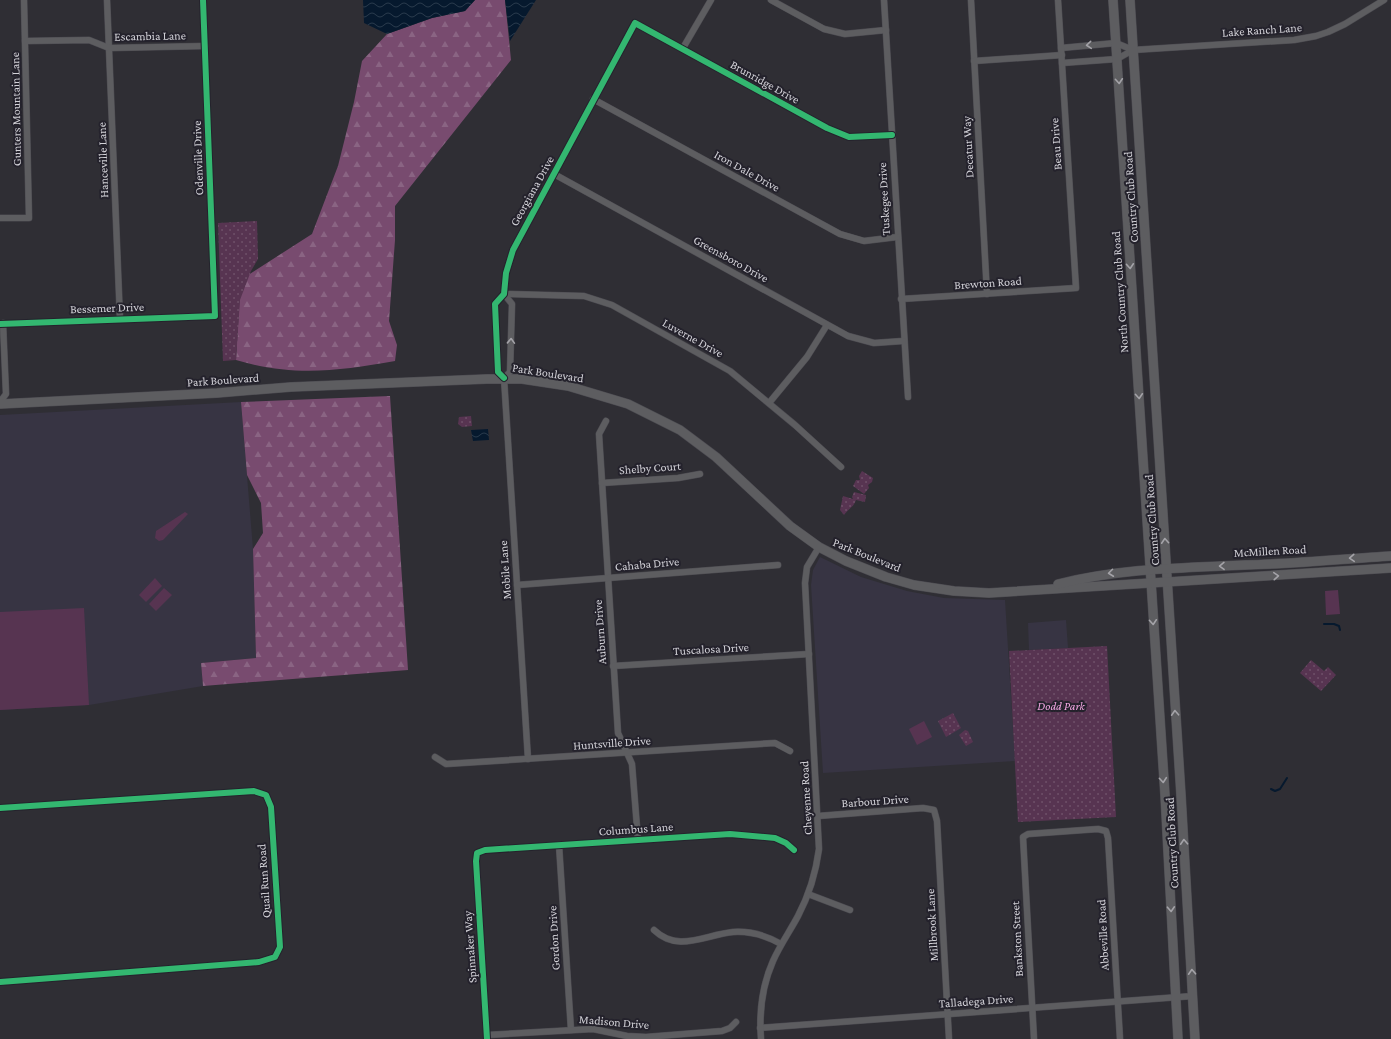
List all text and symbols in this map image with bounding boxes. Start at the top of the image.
street label: Lake Ranch Lane [1222,20,1302,40]
street label: Escambia Lane [114,28,186,44]
one-way arrow [1086,41,1092,50]
street label: Gunters Mountain Lane [8,52,24,166]
street label: Brunridge Drive [728,57,802,107]
one-way arrow [1114,78,1123,84]
street label: Decatur Way [959,115,977,178]
street label: Beau Drive [1047,118,1065,170]
street label: Odenville Drive [190,120,206,196]
street label: Hanceville Lane [95,122,111,198]
street label: Iron Dale Drive [712,147,782,195]
street label: Country Club Road [1121,150,1141,243]
street label: Georgiana Drive [507,154,557,228]
street label: Tuskegee Drive [875,162,893,236]
street label: North Country Club Road [1109,230,1131,353]
street label: Greensboro Drive [691,233,771,285]
one-way arrow [1126,263,1135,269]
street label: Brewton Road [954,274,1023,292]
street label: Bessemer Drive [70,300,144,316]
street label: Luverne Drive [660,316,726,360]
one-way arrow [506,338,515,344]
street label: Park Boulevard [511,360,585,386]
street label: Park Boulevard [187,370,260,390]
one-way arrow [1134,393,1143,399]
street label: Shelby Court [619,459,682,477]
street label: Country Club Road [1142,473,1162,566]
street label: Park Boulevard [831,535,904,575]
one-way arrow [1160,538,1169,544]
street label: Mobile Lane [496,540,514,600]
street label: McMillen Road [1233,542,1307,560]
street label: Cahaba Drive [614,554,680,574]
one-way arrow [1349,554,1355,563]
one-way arrow [1219,561,1225,570]
one-way arrow [1108,568,1114,577]
one-way arrow [1273,571,1279,580]
street label: Auburn Drive [591,599,609,665]
one-way arrow [1148,619,1157,625]
street label: Tuscalosa Drive [673,640,749,658]
park label: Dodd Park [1037,699,1085,713]
one-way arrow [1171,710,1179,716]
street label: Huntsville Drive [573,733,651,753]
street label: Cheyenne Road [797,760,815,835]
one-way arrow [1159,777,1168,783]
street label: Barbour Drive [841,792,909,810]
street label: Country Club Road [1163,796,1181,889]
street label: Columbus Lane [598,819,674,839]
one-way arrow [1180,839,1188,845]
street label: Quail Run Road [254,843,274,919]
street label: Millbrook Lane [923,888,941,962]
street label: Abbeville Road [1094,898,1112,971]
street label: Bankston Street [1008,900,1026,977]
street label: Gordon Drive [545,905,563,971]
one-way arrow [1166,906,1175,912]
street label: Spinnaker Way [460,910,480,984]
one-way arrow [1187,969,1196,975]
street label: Talladega Drive [938,991,1014,1011]
street label: Madison Drive [578,1012,650,1032]

